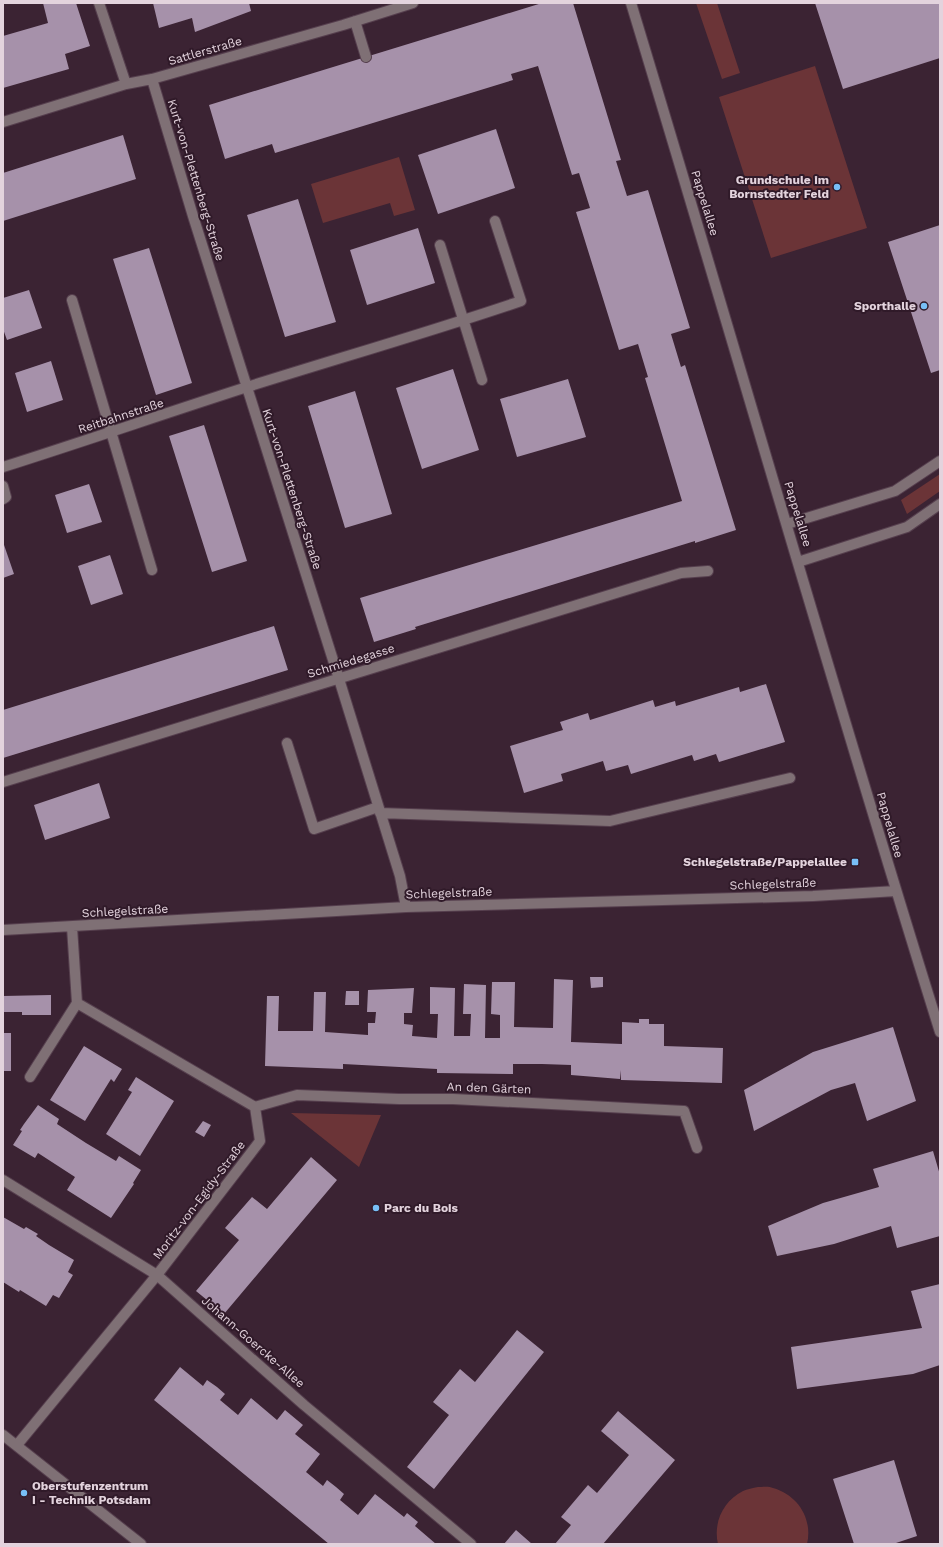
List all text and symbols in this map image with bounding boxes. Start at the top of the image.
street label: Sattlerstraße [167,34,243,68]
street label: Kurt-von-Plettenberg-Straße [165,97,227,263]
street label: Pappelallee [688,169,722,238]
place label: Grundschule im Bornstedter Feld [729,173,829,201]
marker: Grundschule im Bornstedter Feld [832,182,842,192]
place label: Sporthalle [854,299,916,313]
marker: Sporthalle [919,301,929,311]
street label: Reitbahnstraße [76,396,166,436]
street label: Kurt-von-Plettenberg-Straße [259,407,325,571]
street label: Pappelallee [781,480,815,549]
street label: Schmiedegasse [306,641,396,681]
street label: Pappelallee [874,791,906,860]
place label: Schlegelstraße/Pappelallee [683,855,847,869]
marker: Schlegelstraße/Pappelallee [850,857,860,867]
street label: Schlegelstraße [729,875,817,893]
street label: Schlegelstraße [405,884,493,902]
street label: Schlegelstraße [81,902,169,920]
street label: An den Gärten [446,1080,532,1096]
street label: Moritz-von-Egidy-Straße [150,1138,248,1262]
place label: Parc du Bois [384,1201,459,1215]
marker: Parc du Bois [371,1203,381,1213]
street label: Johann-Goercke-Allee [199,1293,307,1391]
place label: Oberstufenzentrum I - Technik Potsdam [32,1479,151,1507]
marker: Oberstufenzentrum I - Technik Potsdam [19,1488,29,1498]

